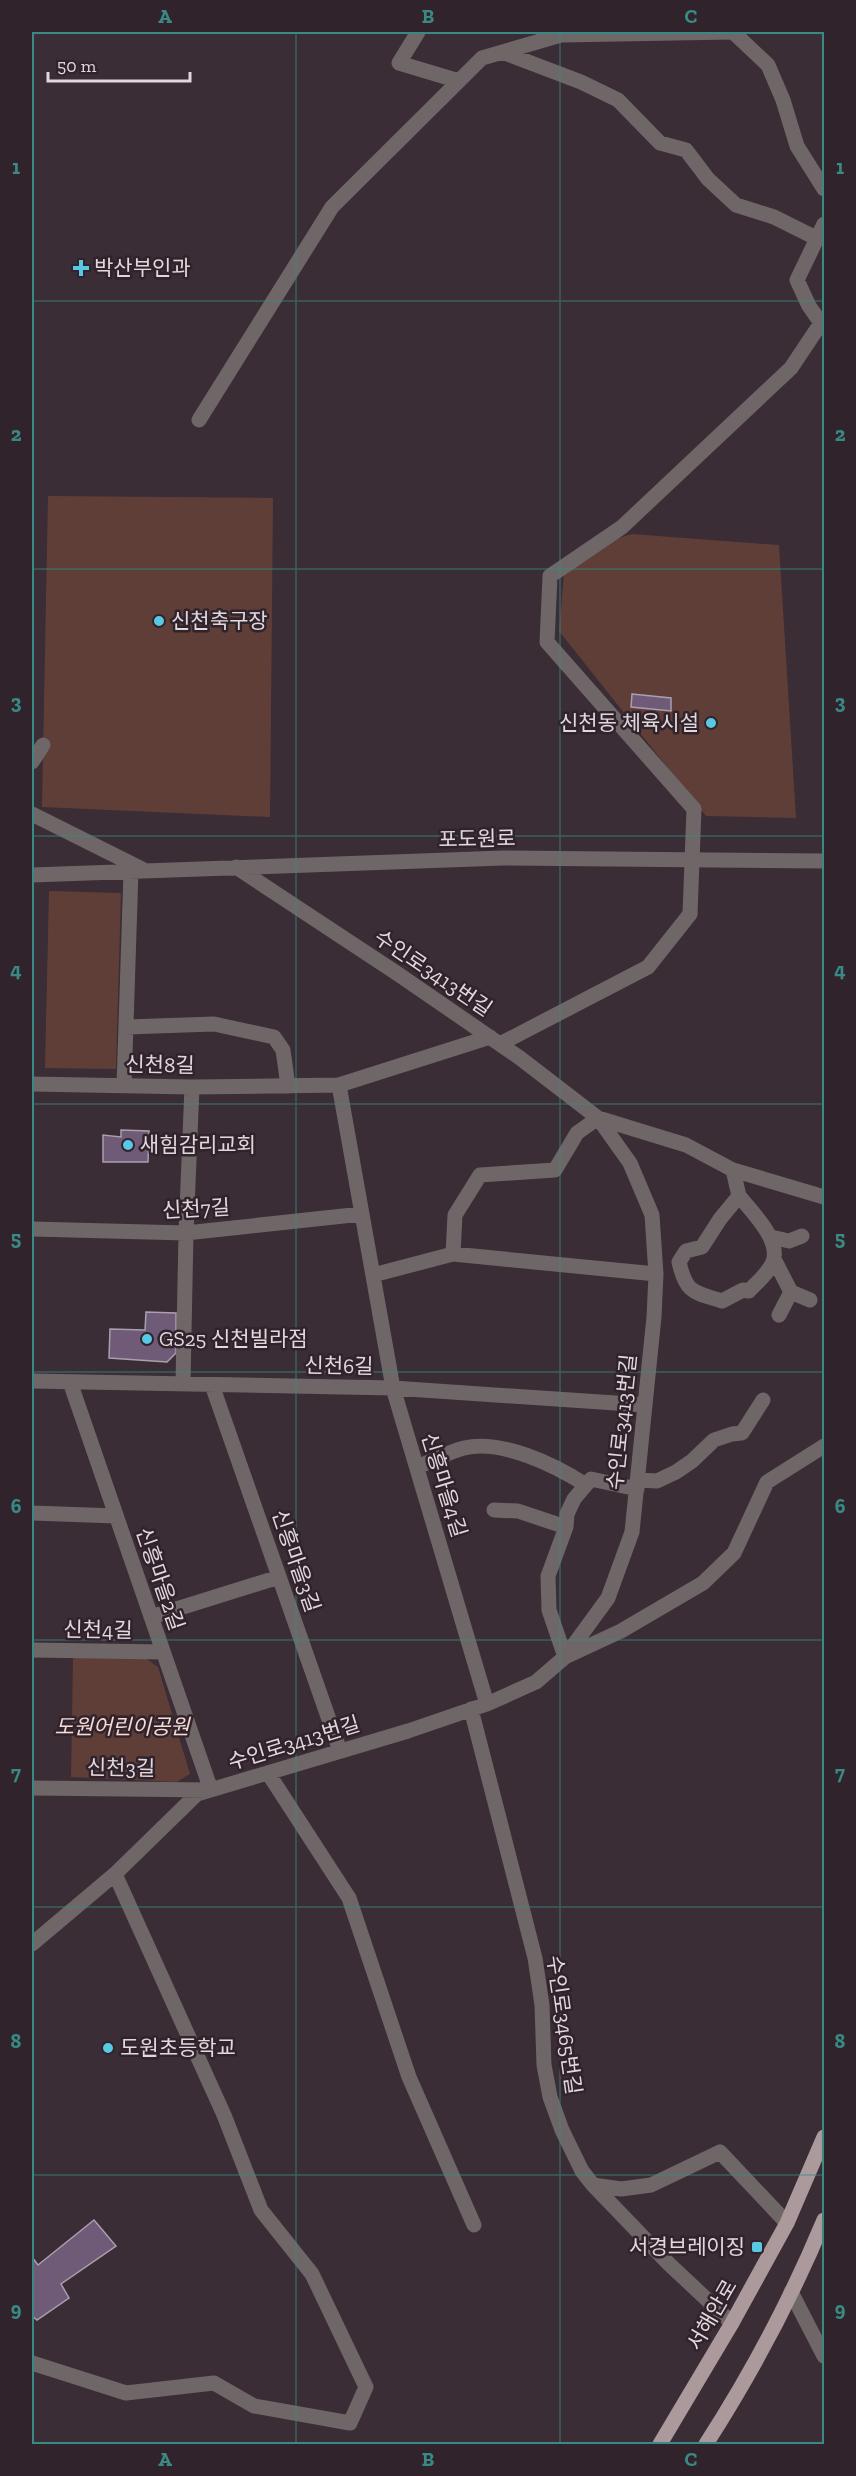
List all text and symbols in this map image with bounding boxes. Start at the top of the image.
text: A [158,4,172,28]
text: B [422,4,434,28]
text: C [685,4,698,28]
scale bar [48,45,190,83]
text: 50 m [57,55,97,77]
text: 1 [12,155,20,179]
text: 1 [836,155,844,179]
place label: 박산부인과 [94,255,191,280]
marker: 박산부인과 [72,259,90,277]
text: 2 [11,422,22,446]
text: 2 [835,422,846,446]
place label: 신천축구장 [171,608,268,633]
marker: 신천축구장 [152,614,166,628]
text: 3 [11,690,22,714]
text: 3 [835,690,846,714]
place label: 신천동 체육시설 [559,710,699,735]
marker: 신천동 체육시설 [704,716,718,730]
street label: 포도원로 [438,825,516,852]
street label: 수인로3413번길 [370,924,497,1021]
text: 4 [10,958,22,982]
text: 4 [834,958,846,982]
street label: 신천8길 [125,1051,195,1078]
place label: 새힘감리교회 [140,1132,256,1157]
marker: 새힘감리교회 [121,1138,135,1152]
street label: 신천7길 [161,1194,231,1223]
text: 5 [11,1226,21,1250]
text: 5 [835,1226,845,1250]
place label: GS25 신천빌라점 [159,1326,308,1351]
marker: GS25 신천빌라점 [140,1332,154,1346]
street label: 신천6길 [304,1352,374,1379]
street label: 수인로3413번길 [602,1353,641,1491]
street label: 신흥마을4길 [417,1430,472,1540]
text: 6 [11,1494,22,1518]
text: 6 [835,1494,846,1518]
street label: 신흥마을3길 [267,1506,326,1615]
street label: 신흥마을2길 [131,1524,190,1634]
street label: 신천4길 [63,1616,133,1643]
street label: 수인로3413번길 [225,1711,363,1774]
park label: 도원어린이공원 [54,1714,191,1739]
street label: 신천3길 [87,1754,155,1781]
text: 7 [11,1761,21,1785]
text: 7 [835,1761,845,1785]
street label: 수인로3465번길 [542,1954,587,2096]
text: 8 [11,2029,22,2053]
text: 8 [835,2029,846,2053]
place label: 도원초등학교 [120,2035,236,2060]
marker: 도원초등학교 [101,2041,115,2055]
place label: 서경브레이징 [629,2234,745,2259]
marker: 서경브레이징 [750,2240,764,2254]
street label: 서해안로 [681,2275,742,2354]
text: 9 [11,2297,22,2321]
text: 9 [835,2297,846,2321]
text: A [158,2447,172,2471]
text: B [422,2447,434,2471]
text: C [685,2447,698,2471]

